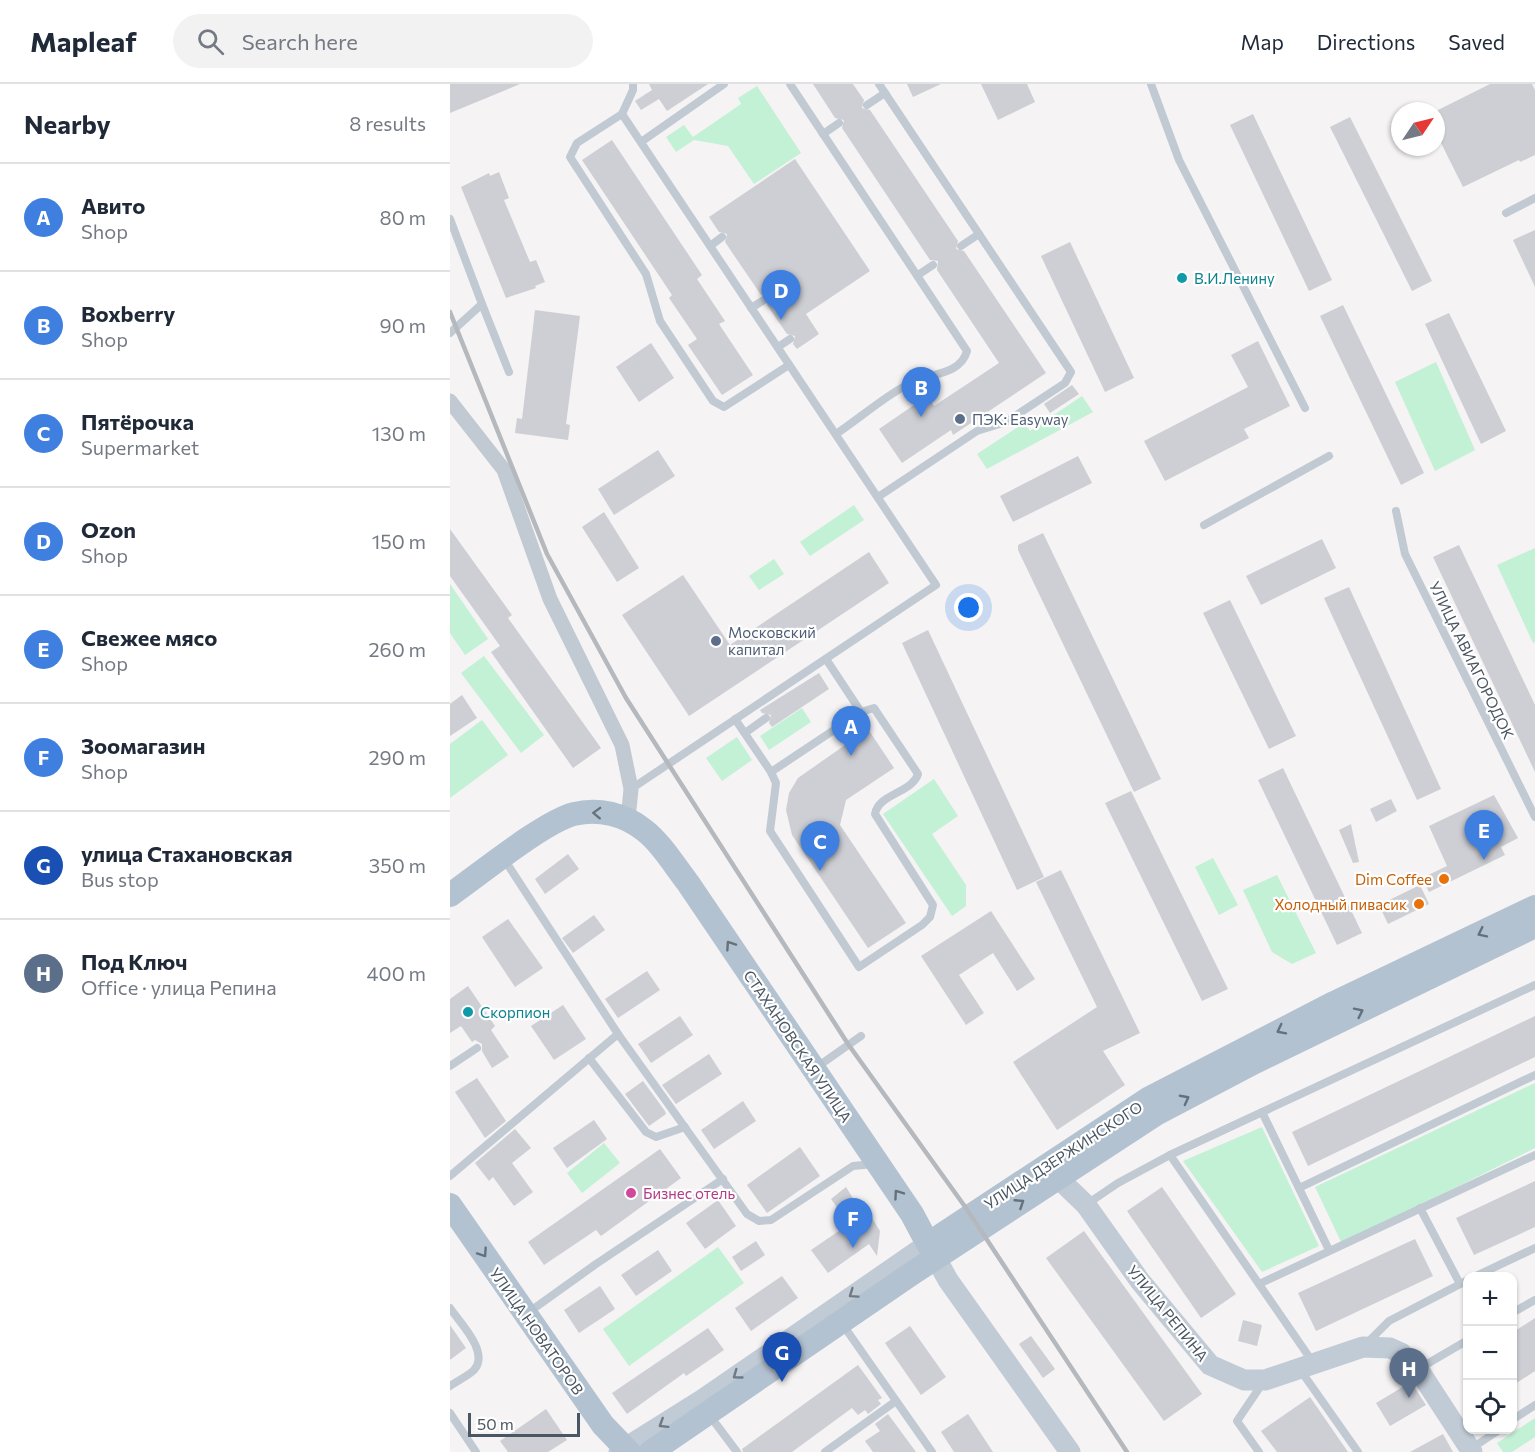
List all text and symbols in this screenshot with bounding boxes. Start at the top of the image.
search box [173,14,593,68]
text: Mapleaf [30,24,137,58]
icon: search [194,25,227,58]
text: Search here [242,28,358,55]
text: Map [1241,29,1284,54]
text: Directions [1317,29,1415,54]
text: Saved [1448,29,1505,54]
north arrow [1391,102,1445,156]
text: Nearby [24,108,111,139]
text: 8 results [349,111,426,135]
text: Авито [81,192,145,219]
text: A [36,205,51,229]
text: 80 m [380,205,426,229]
text: Shop [81,219,128,243]
place label: В.И.Ленину [1194,269,1275,287]
pin: D [762,270,800,320]
marker: В.И.Ленину [1175,271,1189,285]
text: Boxberry [81,300,175,327]
text: B [37,313,50,337]
text: 90 m [380,313,426,337]
text: Shop [81,327,128,351]
pin: B [902,368,940,417]
text: Пятёрочка [81,408,194,435]
place label: ПЭК: Easyway [972,410,1069,428]
marker: ПЭК: Easyway [953,412,967,426]
text: C [37,421,50,445]
text: 130 m [372,421,426,445]
text: Supermarket [81,435,199,459]
text: Ozon [81,516,136,543]
text: D [36,529,51,553]
text: 150 m [372,529,426,553]
text: Shop [81,543,128,567]
street label: УЛИЦА АВИАГОРОДОК [1426,578,1518,742]
your location [954,593,983,622]
place label: Московский капитал [728,623,816,658]
text: Свежее мясо [81,624,217,651]
marker: Московский капитал [709,634,723,648]
text: E [38,637,49,661]
text: 260 m [368,637,426,661]
text: Shop [81,651,128,675]
pin: A [832,706,870,756]
text: Зоомагазин [81,732,205,759]
text: F [38,745,49,769]
text: 290 m [368,745,426,769]
text: Shop [81,759,128,783]
one-way arrow [593,807,602,819]
pin: E [1464,810,1504,860]
pin: C [800,822,839,871]
text: улица Стахановская [81,840,293,867]
text: G [36,853,51,877]
text: 350 m [369,853,426,877]
text: Bus stop [81,867,159,891]
place label: Dim Coffee [1355,870,1432,888]
marker: Dim Coffee [1437,872,1451,886]
place label: Холодный пивасик [1274,895,1407,913]
marker: Холодный пивасик [1412,897,1426,911]
one-way arrow [1478,925,1489,937]
one-way arrow [726,941,737,952]
text: Под Ключ [81,948,187,975]
text: H [36,961,51,985]
text: 400 m [367,961,426,985]
street label: СТАХАНОВСКАЯ УЛИЦА [740,967,856,1125]
text: Office · улица Репина [81,975,277,999]
place label: Скорпион [480,1003,550,1021]
marker: Скорпион [461,1005,475,1019]
one-way arrow [1353,1007,1364,1019]
one-way arrow [1277,1022,1288,1034]
one-way arrow [1179,1095,1189,1106]
street label: УЛИЦА ДЗЕРЖИНСКОГО [981,1097,1145,1213]
place label: Бизнес отель [643,1184,735,1202]
marker: Бизнес отель [624,1186,638,1200]
one-way arrow [894,1189,905,1200]
pin: F [834,1198,872,1248]
one-way arrow [1013,1199,1024,1210]
one-way arrow [476,1247,487,1258]
street label: УЛИЦА РЕПИНА [1124,1261,1212,1365]
street label: УЛИЦА НОВАТОРОВ [486,1264,588,1398]
map controls [1463,1272,1517,1434]
button: + [1463,1272,1517,1326]
one-way arrow [848,1287,859,1298]
button: − [1463,1326,1517,1380]
pin: G [762,1332,802,1382]
pin: H [1390,1348,1428,1398]
one-way arrow [732,1368,743,1379]
button: locate [1463,1380,1517,1434]
scale bar [468,1410,580,1438]
text: 50 m [477,1414,514,1433]
one-way arrow [659,1417,669,1429]

